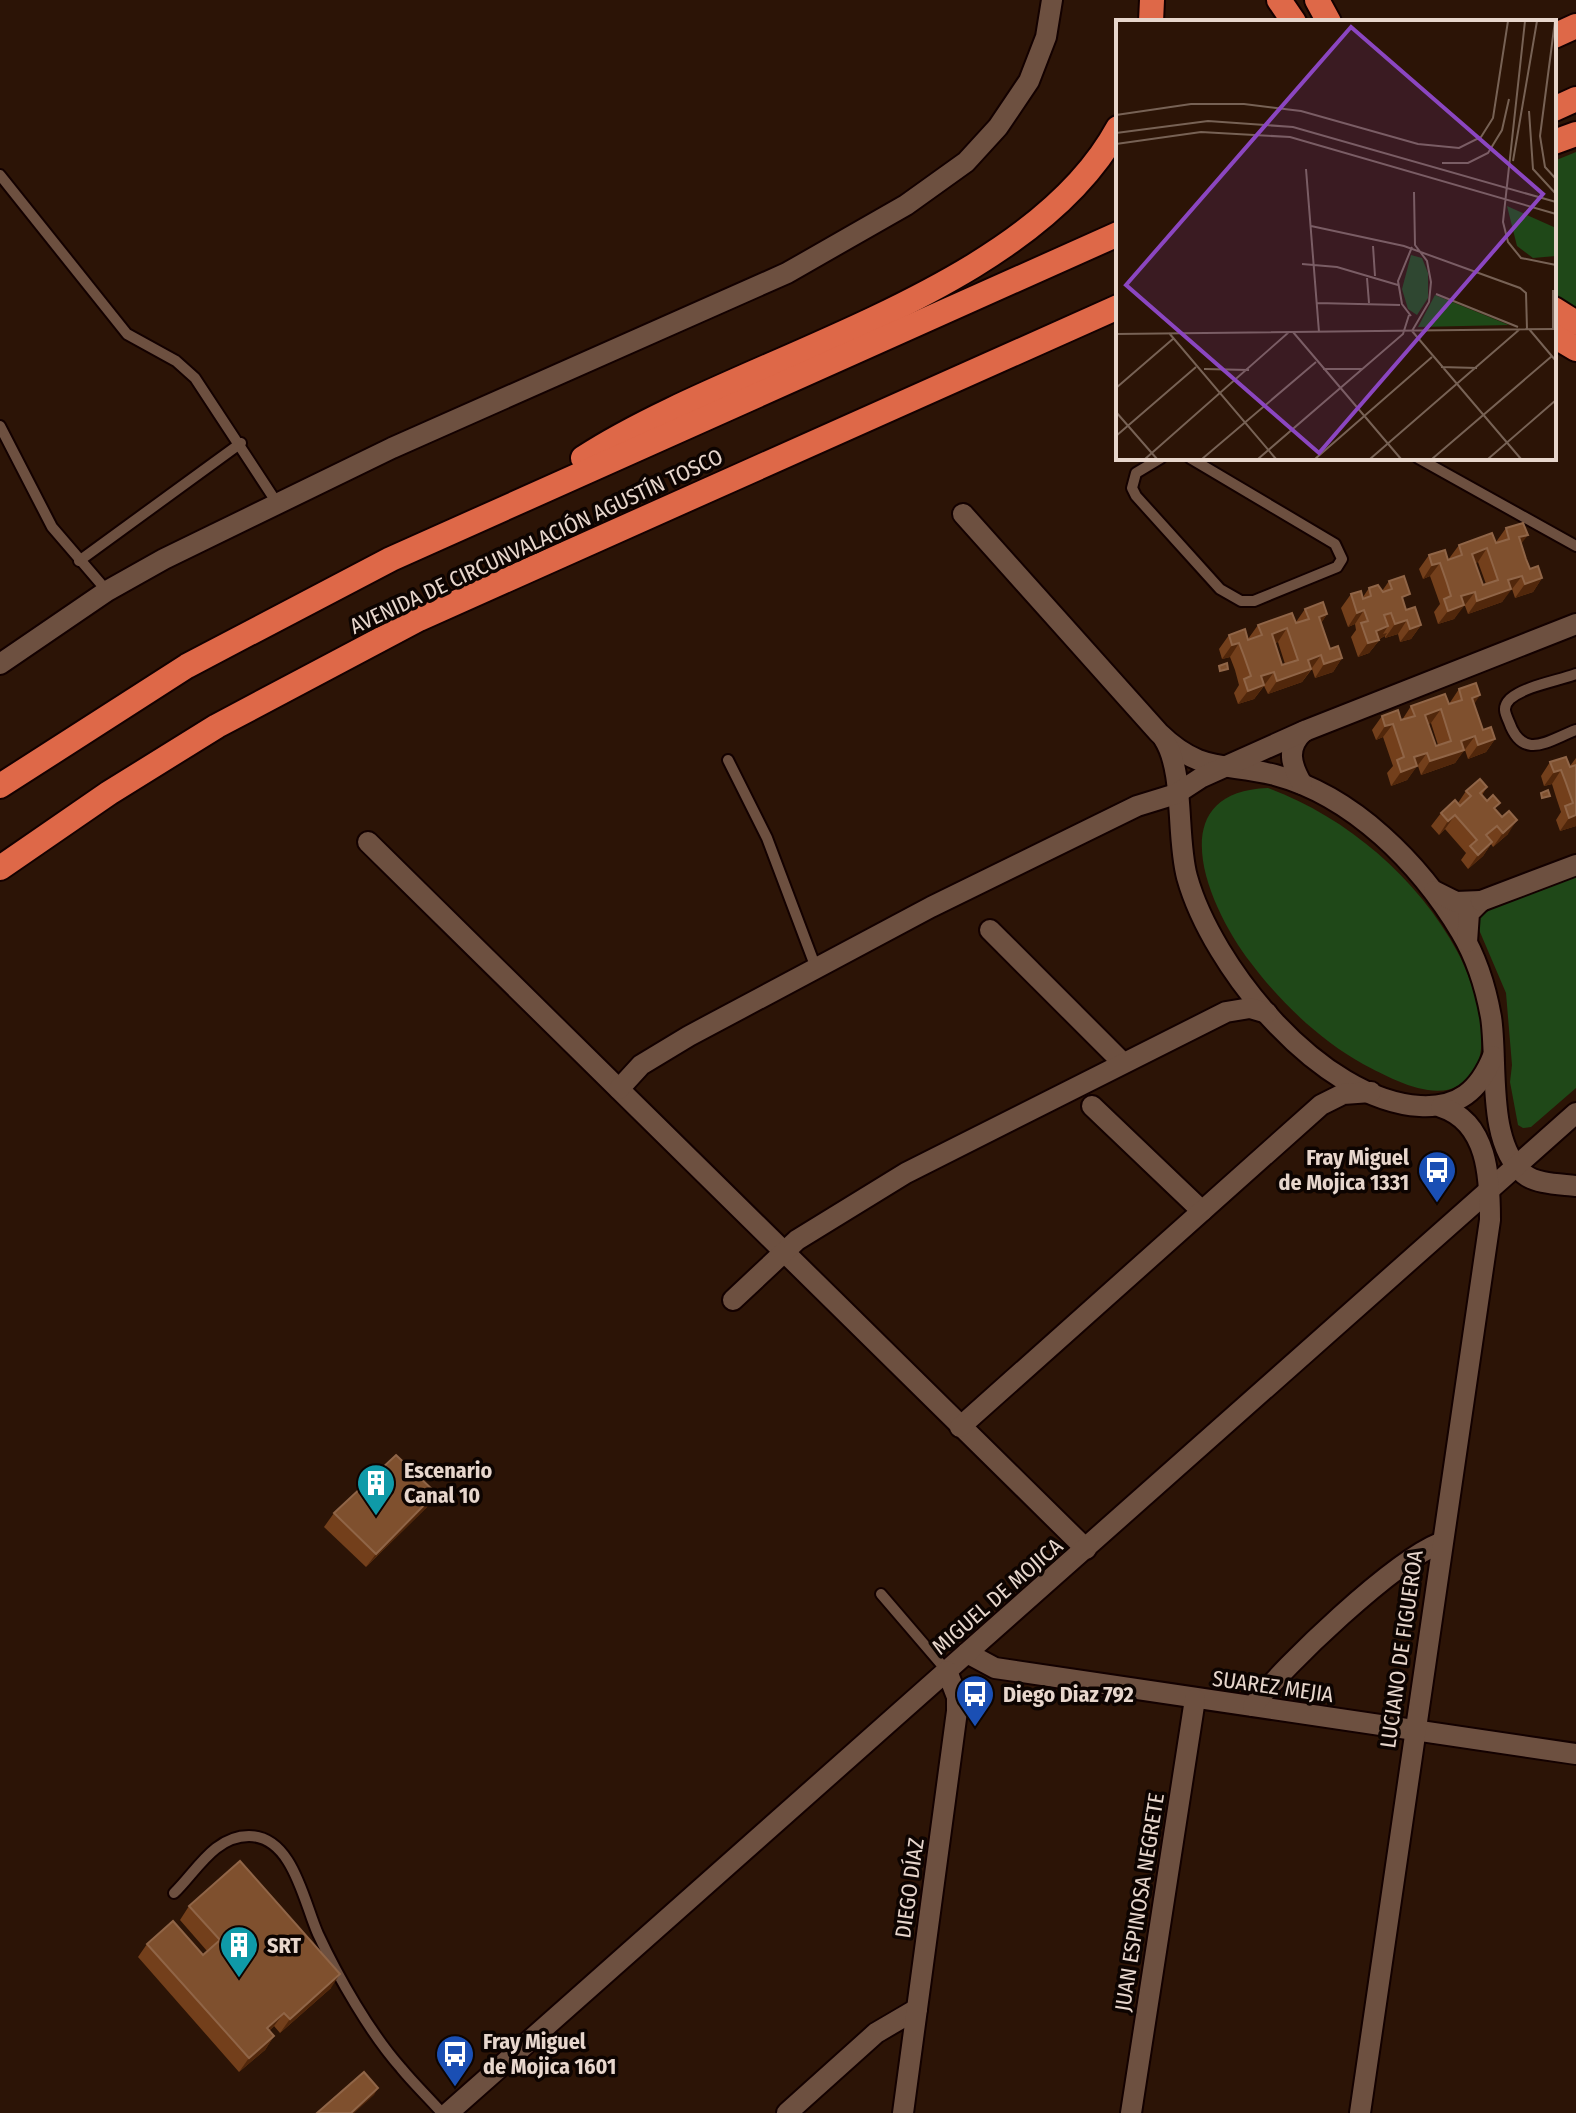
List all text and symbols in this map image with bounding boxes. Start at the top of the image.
inset map [1116,20,1556,460]
street label: AVENIDA DE CIRCUNVALACIÓN AGUSTÍN TOSCO [345,443,727,640]
place label: Fray Miguel de Mojica 1331 [1278,1144,1410,1196]
bus stop icon: Fray Miguel de Mojica 1331 [1416,1149,1458,1204]
place label: Escenario Canal 10 [404,1457,492,1509]
building icon: Escenario Canal 10 [355,1462,397,1517]
street label: MIGUEL DE MOJICA [927,1532,1068,1660]
street label: LUCIANO DE FIGUEROA [1374,1548,1429,1750]
street label: SUAREZ MEJIA [1211,1665,1336,1708]
bus stop icon: Diego Diaz 792 [954,1673,996,1728]
place label: Diego Diaz 792 [1003,1681,1134,1708]
street label: JUAN ESPINOSA NEGRETE [1109,1791,1170,2013]
street label: DIEGO DÍAZ [889,1836,930,1940]
building icon: SRT [218,1924,260,1979]
place label: SRT [267,1932,301,1959]
place label: Fray Miguel de Mojica 1601 [483,2028,616,2080]
bus stop icon: Fray Miguel de Mojica 1601 [434,2033,476,2088]

